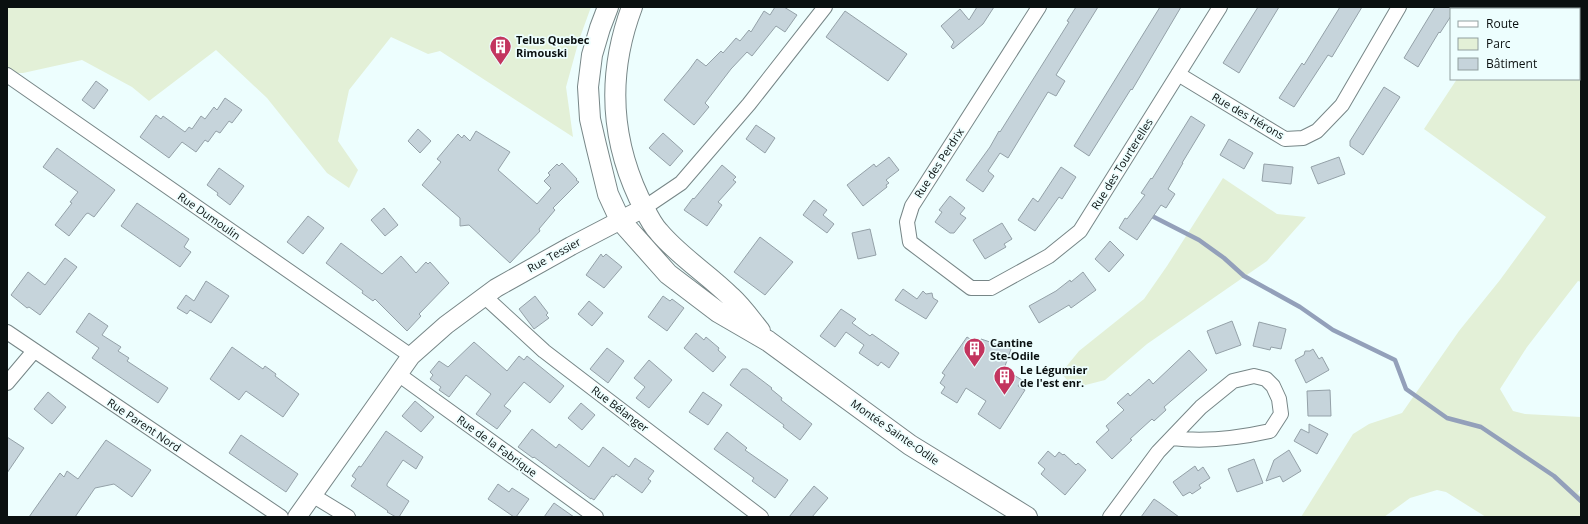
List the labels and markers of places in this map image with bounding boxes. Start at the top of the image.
place label: Telus Quebec Rimouski [516,32,590,60]
building icon: Telus Quebec Rimouski [488,33,514,66]
place label: Cantine Ste-Odile [990,335,1040,363]
building icon: Cantine Ste-Odile [962,336,988,369]
place label: Le Légumier de l'est enr. [1020,362,1087,390]
building icon: Le Légumier de l'est enr. [992,363,1018,396]

